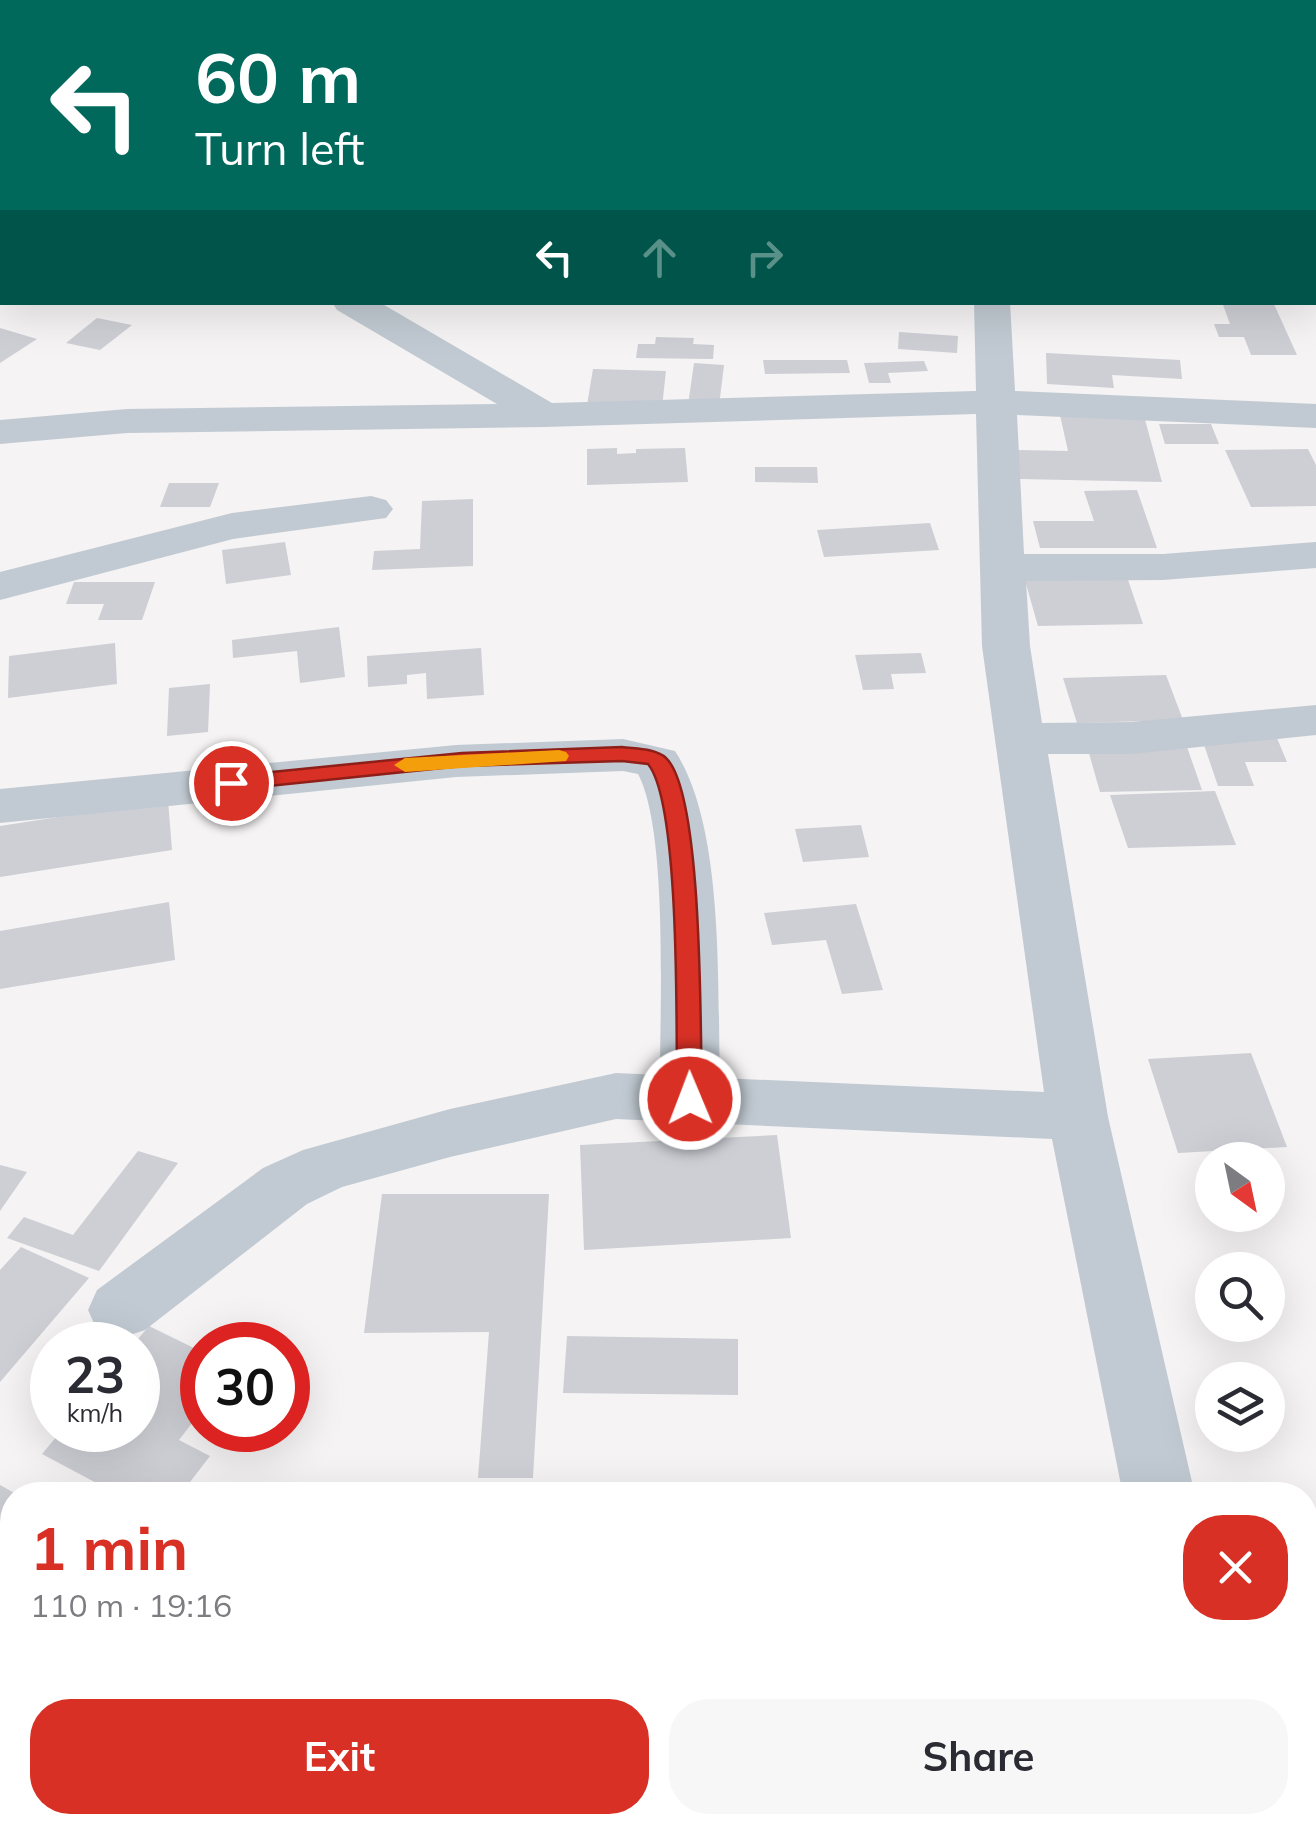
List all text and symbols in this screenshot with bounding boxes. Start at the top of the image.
text: 60 m [195,33,361,121]
icon: left [30,40,160,170]
text: Turn left [195,120,364,176]
icon: left [527,230,582,285]
icon: ahead [632,230,687,285]
icon: right [737,230,792,285]
pin [189,741,274,826]
icon: arrive [204,756,259,811]
position arrow [638,1047,742,1151]
north arrow [1195,1142,1285,1232]
map controls [1195,1142,1285,1452]
button: search [1195,1252,1285,1342]
speed limit sign: 30 [180,1322,310,1452]
text: 23 [65,1343,125,1406]
button: layers [1195,1362,1285,1452]
text: km/h [67,1397,123,1428]
text: 1 min [30,1510,188,1585]
button: close [1183,1515,1288,1620]
text: 110 m · 19:16 [30,1585,232,1625]
button: Exit [30,1699,649,1814]
button: Share [669,1699,1288,1814]

